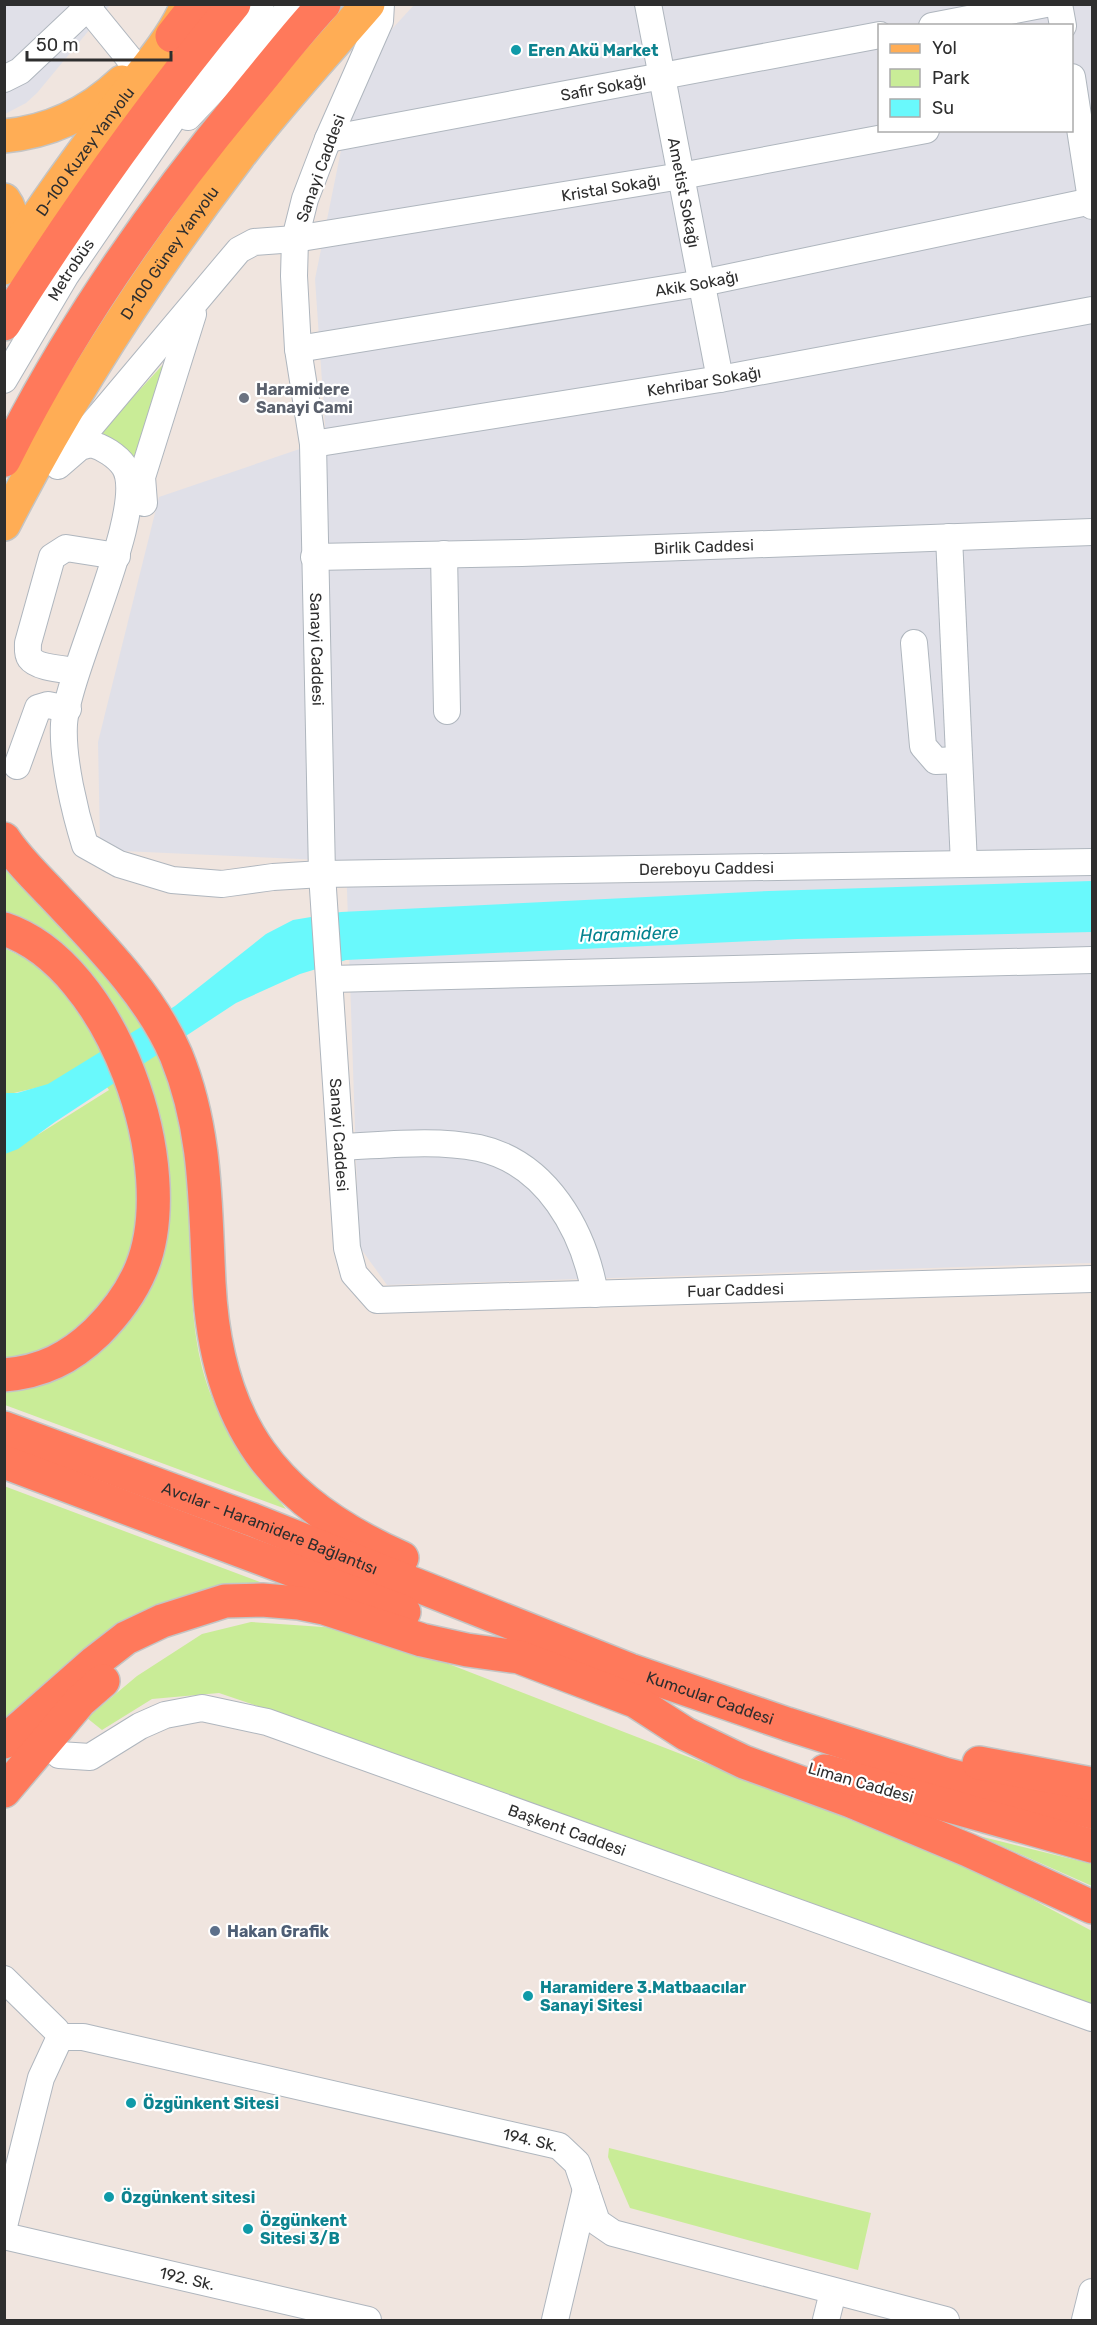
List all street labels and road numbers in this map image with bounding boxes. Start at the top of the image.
street label: Safir Sokağı [559,70,648,105]
street label: D-100 Kuzey Yanyolu [32,83,138,220]
street label: Sanayi Caddesi [292,112,349,225]
street label: Ametist Sokağı [664,136,704,249]
street label: Kristal Sokağı [560,171,662,205]
street label: D-100 Güney Yanyolu [117,182,223,323]
street label: Metrobüs [44,235,98,304]
street label: Akik Sokağı [654,267,740,301]
street label: Kehribar Sokağı [646,363,763,401]
street label: Birlik Caddesi [654,535,754,558]
street label: Sanayi Caddesi [306,592,327,706]
street label: Dereboyu Caddesi [639,858,774,879]
street label: Sanayi Caddesi [326,1077,352,1192]
street label: Fuar Caddesi [687,1279,784,1301]
street label: Avcılar - Haramidere Bağlantısı [159,1478,380,1579]
street label: Kumcular Caddesi [644,1667,776,1729]
street label: Liman Caddesi [806,1758,916,1807]
street label: Başkent Caddesi [506,1800,629,1860]
street label: 194. Sk. [501,2124,560,2155]
street label: 192. Sk. [158,2263,216,2294]

